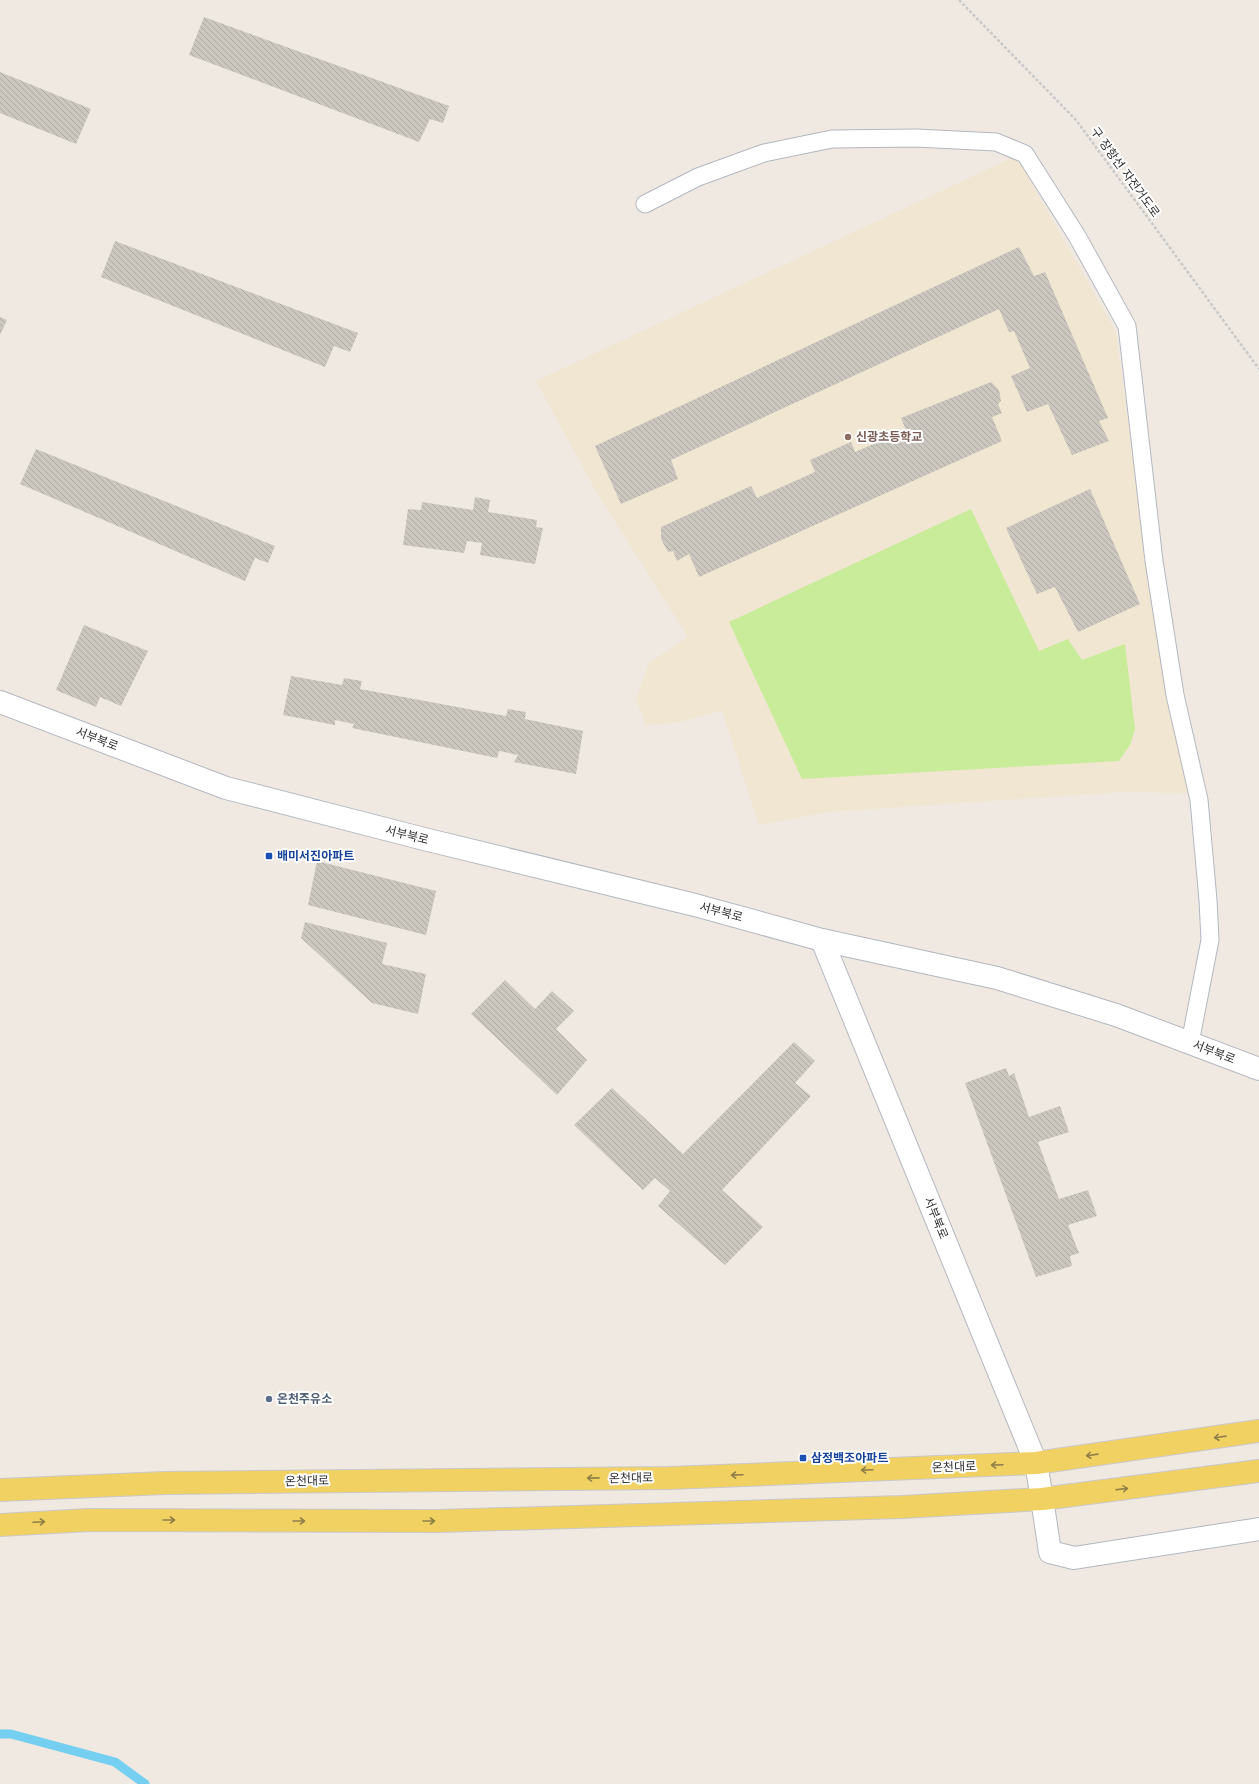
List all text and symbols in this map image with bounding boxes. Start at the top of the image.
street label: 구 장항선 자전거도로 [1088,124,1162,220]
place label: 신광초등학교 [856,430,922,444]
marker: 신광초등학교 [843,432,853,442]
street label: 서부북로 [74,725,120,753]
street label: 서부북로 [384,823,430,847]
place label: 배미서진아파트 [277,849,354,863]
marker: 배미서진아파트 [264,851,274,861]
street label: 서부북로 [698,900,744,924]
street label: 서부북로 [1191,1038,1237,1066]
street label: 서부북로 [921,1195,951,1241]
place label: 온천주유소 [277,1392,332,1406]
marker: 온천주유소 [264,1394,274,1404]
one-way arrow [1214,1433,1227,1441]
place label: 삼정백조아파트 [811,1451,888,1465]
one-way arrow [1086,1451,1099,1459]
marker: 삼정백조아파트 [798,1453,808,1463]
street label: 온천대로 [932,1459,976,1475]
one-way arrow [991,1461,1004,1469]
one-way arrow [861,1466,874,1474]
street label: 온천대로 [609,1471,653,1485]
one-way arrow [731,1471,744,1479]
street label: 온천대로 [285,1474,329,1488]
one-way arrow [587,1475,600,1482]
one-way arrow [1115,1485,1128,1493]
one-way arrow [162,1516,175,1524]
one-way arrow [292,1517,305,1525]
one-way arrow [422,1517,435,1525]
one-way arrow [32,1519,45,1526]

